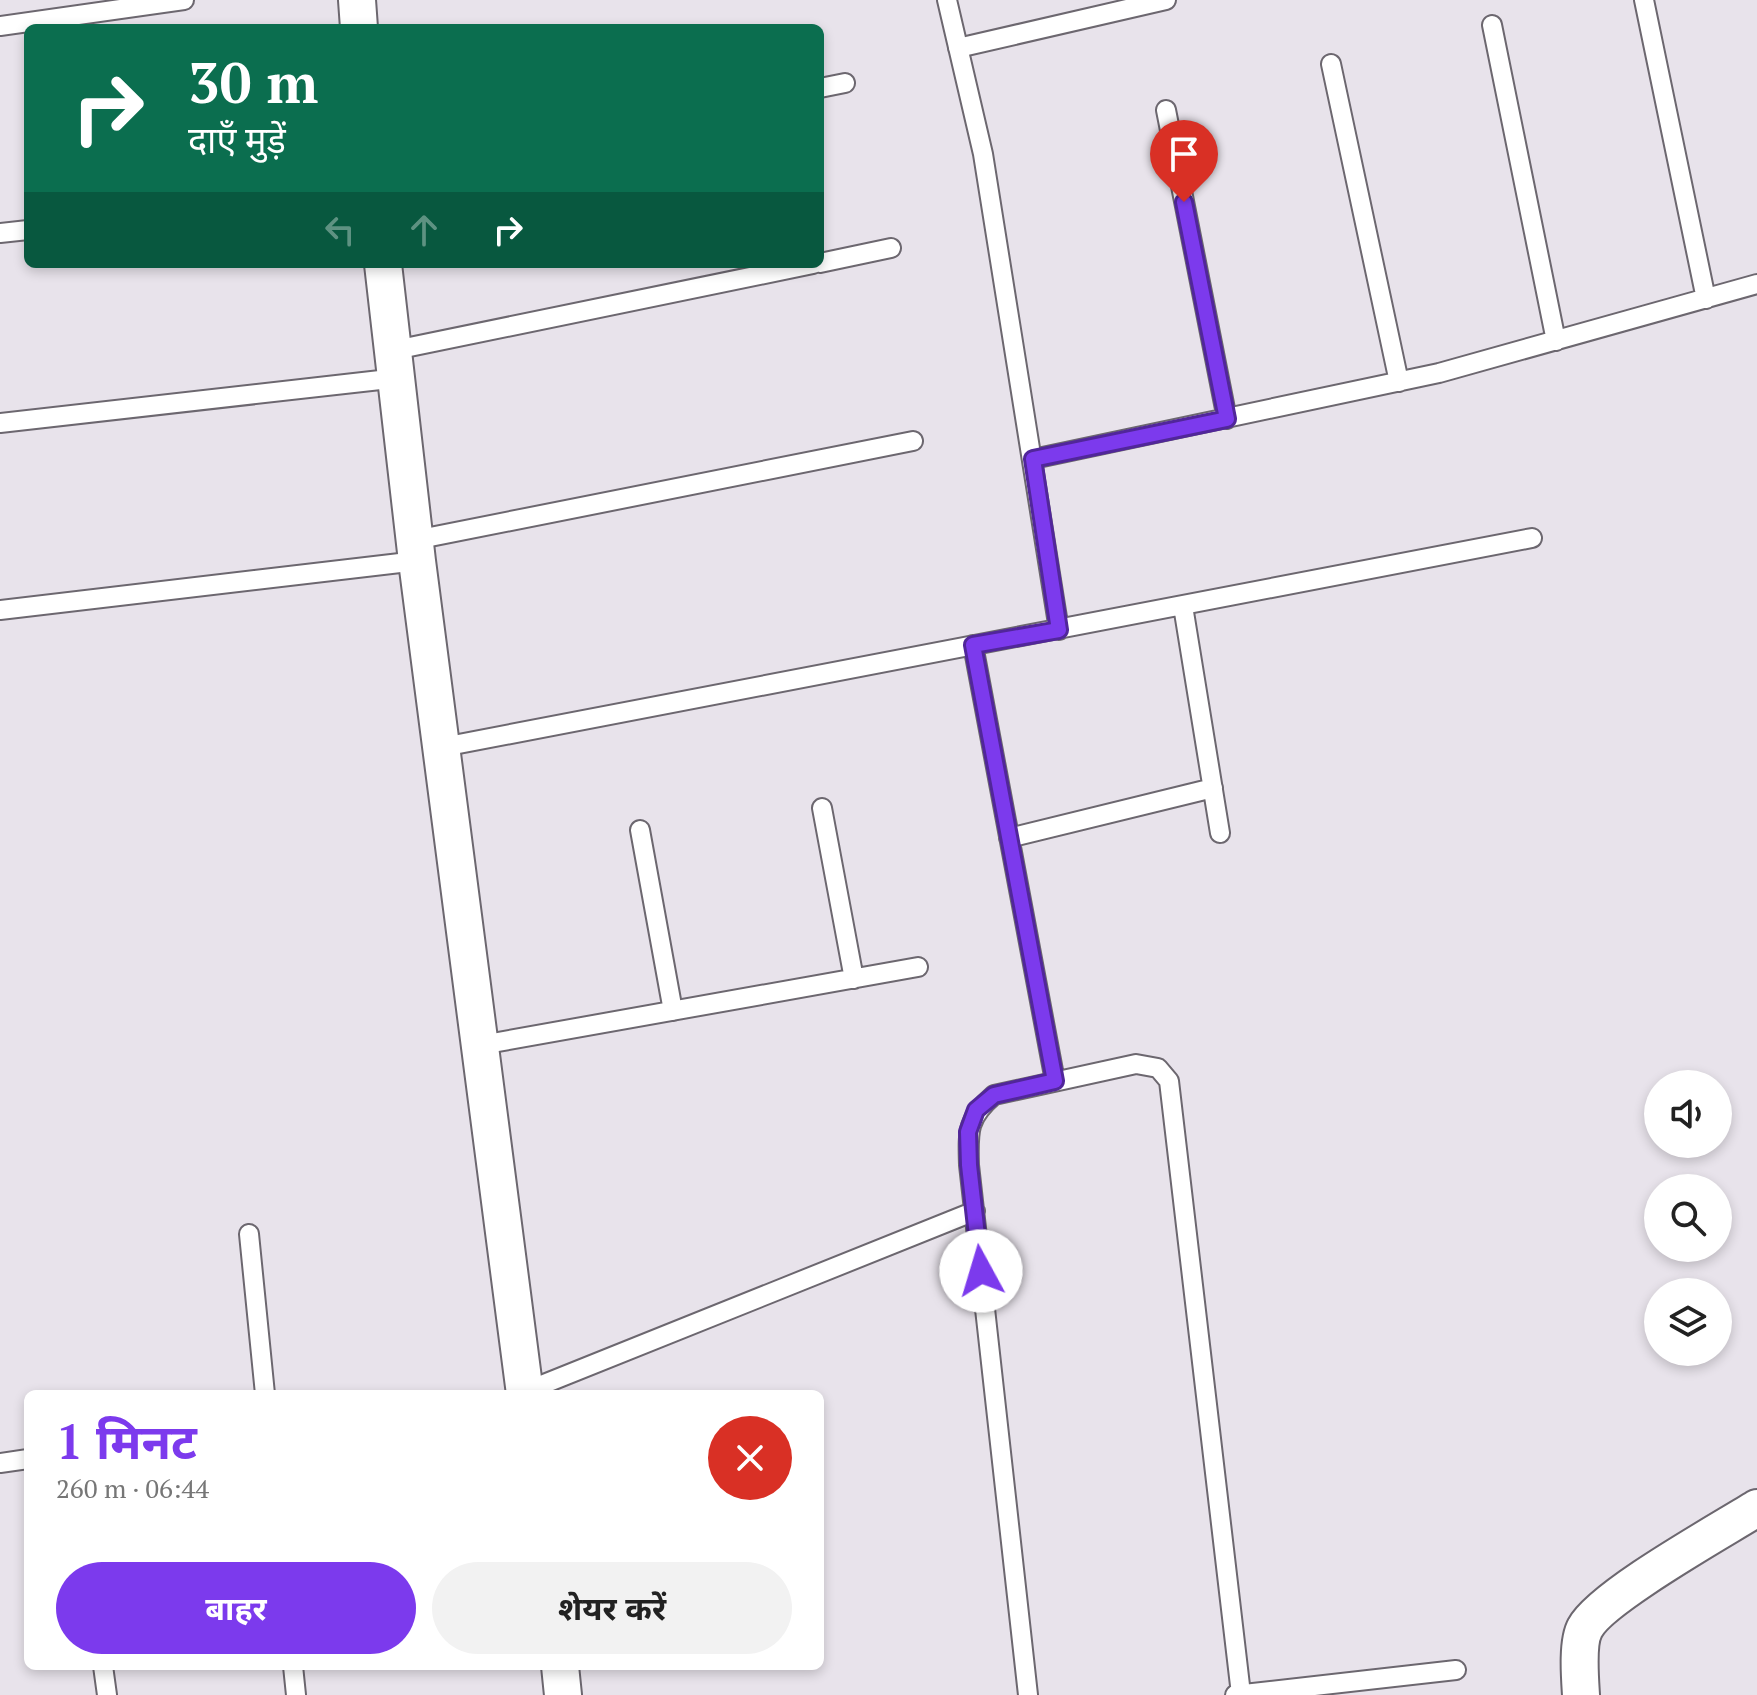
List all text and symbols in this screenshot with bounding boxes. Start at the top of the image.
text: 30 m [188,45,318,119]
icon: right [56,56,160,160]
text: दाएँ मुड़ें [188,116,286,163]
pin [1150,120,1218,202]
icon: arrive [1162,132,1206,176]
icon: left [318,208,362,252]
icon: ahead [402,208,446,252]
icon: right [486,208,530,252]
map controls [1644,1070,1732,1366]
button: sound [1644,1070,1732,1158]
button: search [1644,1174,1732,1262]
position arrow [939,1229,1023,1313]
button: layers [1644,1278,1732,1366]
text: 1 मिनट [56,1409,197,1473]
button: close [708,1416,792,1500]
text: 260 m · 06:44 [56,1471,209,1505]
button: बाहर [56,1562,416,1654]
button: शेयर करें [432,1562,792,1654]

